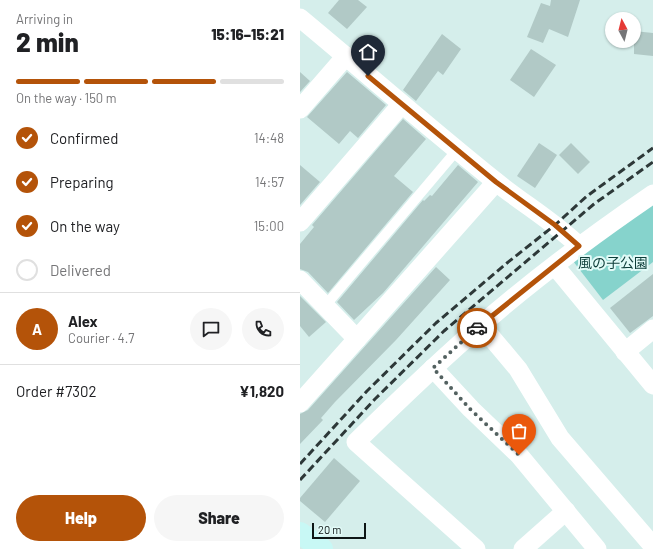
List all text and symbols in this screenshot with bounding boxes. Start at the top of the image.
text: Arriving in [16,11,73,27]
north arrow [605,12,641,48]
map controls [605,12,641,48]
text: 15:16–15:21 [211,25,284,43]
text: 2 min [16,26,79,57]
pin [351,35,385,76]
icon: home [357,41,379,63]
text: On the way · 150 m [16,90,117,106]
icon: check [16,127,38,149]
text: Confirmed [50,129,118,147]
text: 14:48 [254,130,284,146]
icon: check [16,171,38,193]
text: Preparing [50,173,114,191]
text: 14:57 [255,174,284,190]
icon: check [16,215,38,237]
text: On the way [50,217,120,235]
text: 15:00 [254,218,284,234]
park label: 風の子公園 [578,254,648,271]
text: Delivered [50,261,111,279]
button: chat [190,308,232,350]
button: phone [242,308,284,350]
courier [457,308,497,348]
text: Alex [68,312,98,330]
icon: car [466,317,488,339]
text: A [32,320,42,338]
text: Courier · 4.7 [68,330,135,346]
text: Order #7302 [16,382,97,400]
text: ¥1,820 [239,382,284,400]
pin [502,414,536,455]
icon: bag [508,420,530,442]
button: Help [16,495,146,541]
button: Share [154,495,284,541]
scale bar [312,521,366,540]
text: 20 m [318,523,341,536]

